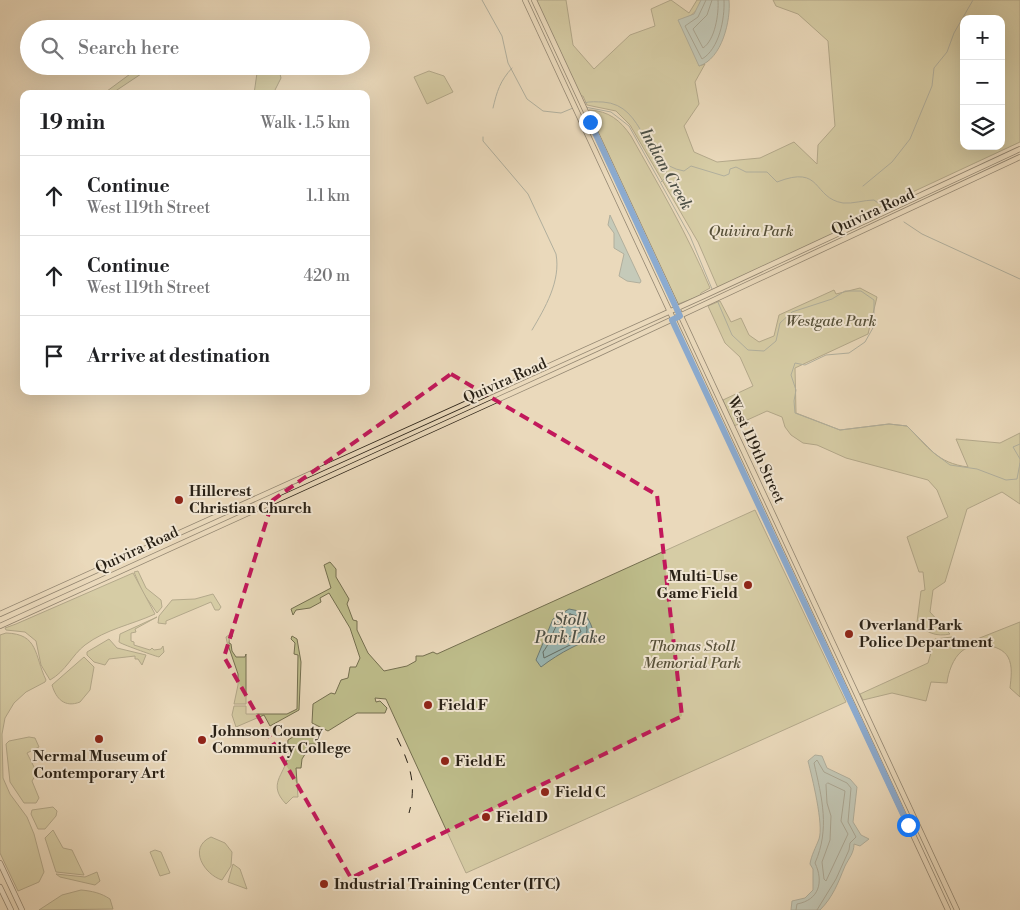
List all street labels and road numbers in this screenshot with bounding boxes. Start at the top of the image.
street label: Quivira Road [828,184,918,240]
street label: Quivira Road [460,354,550,408]
street label: West 119th Street [723,393,789,507]
street label: Quivira Road [92,522,182,578]

